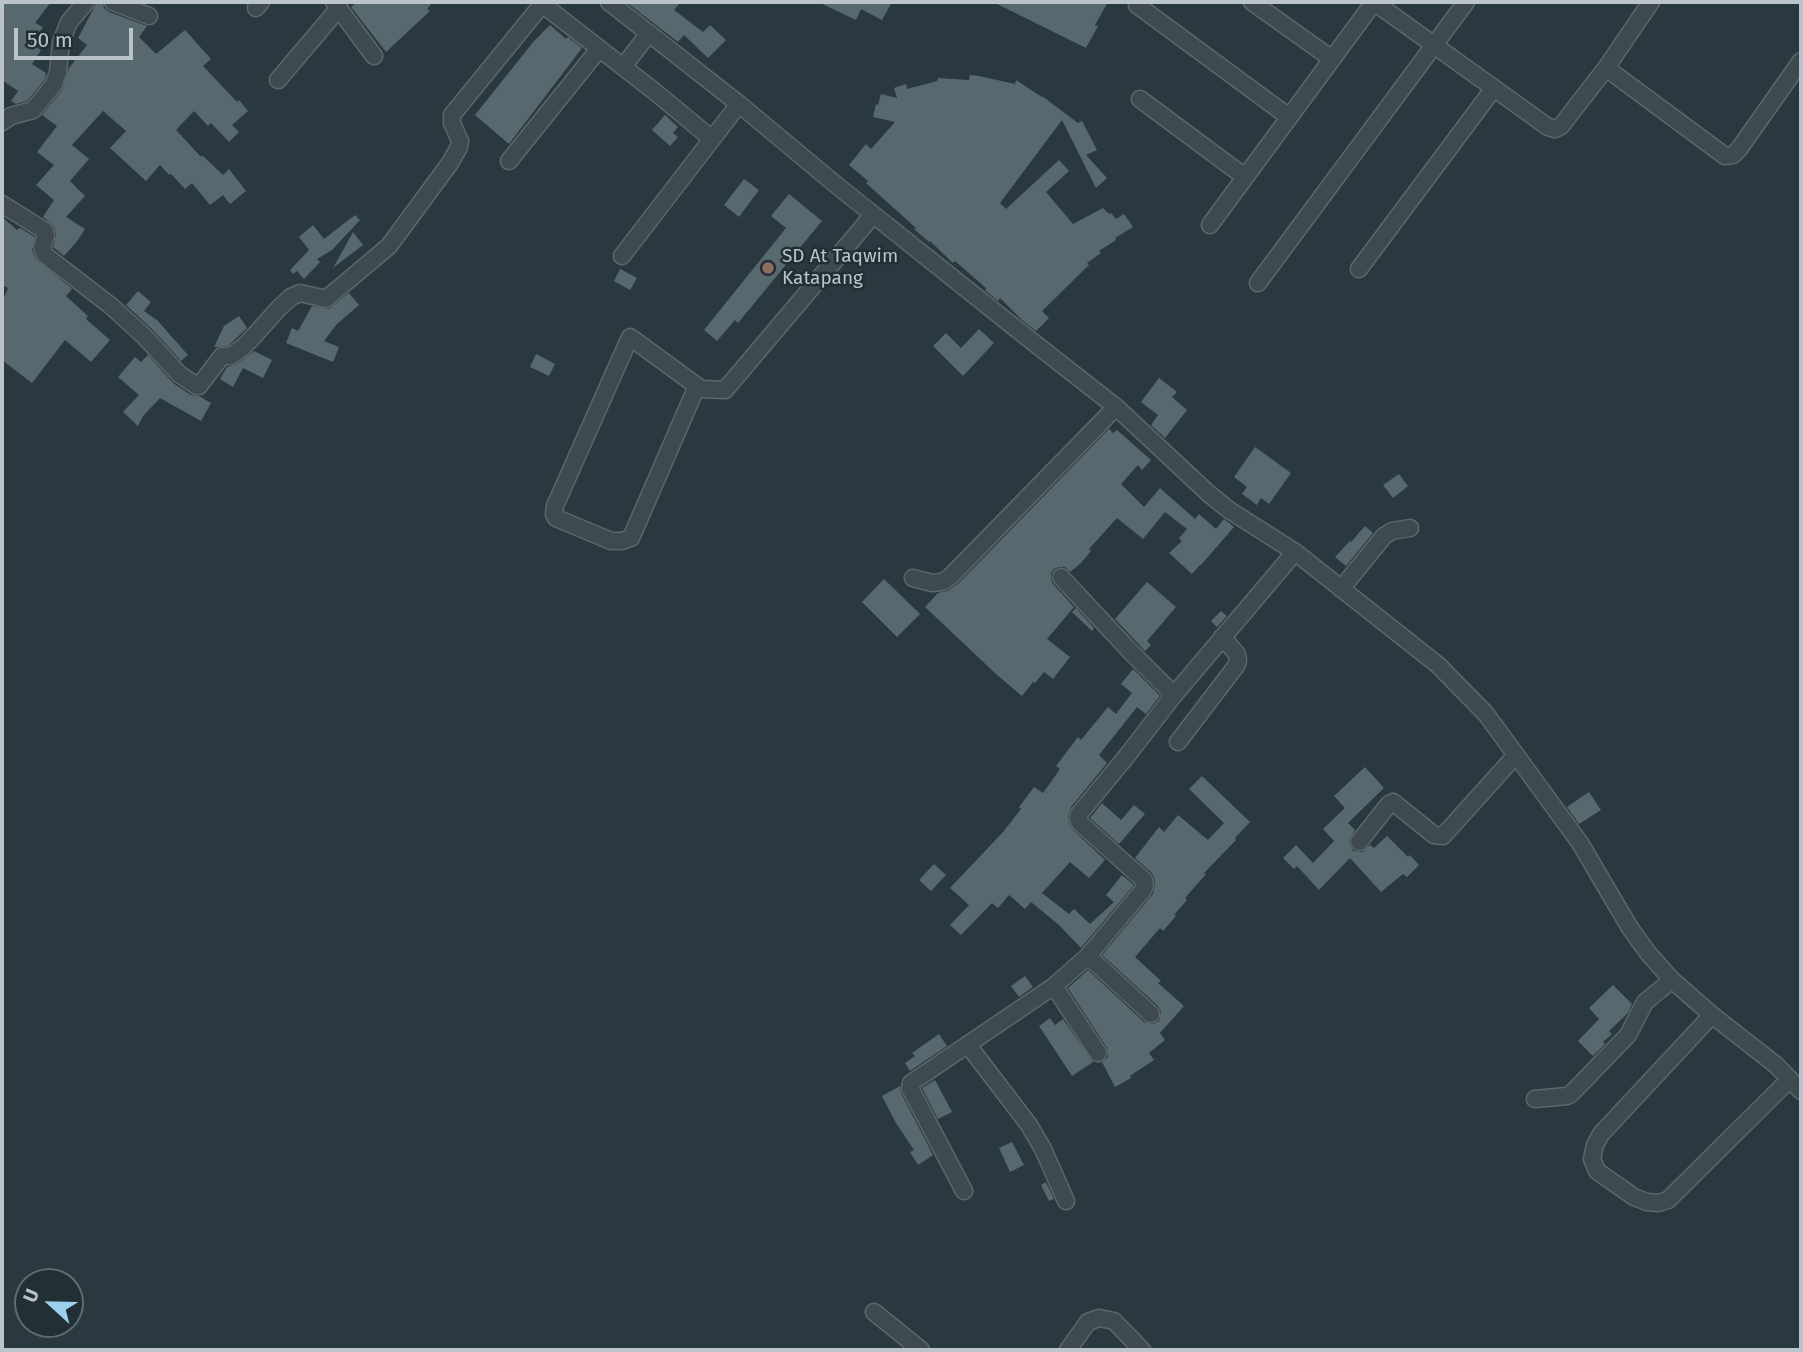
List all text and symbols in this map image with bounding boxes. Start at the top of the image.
scale bar [18,14,136,58]
text: 50 m [27,27,73,53]
place label: SD At Taqwim Katapang [782,246,898,290]
marker: SD At Taqwim Katapang [760,260,776,276]
north arrow [14,1268,84,1338]
text: U [18,1286,44,1306]

